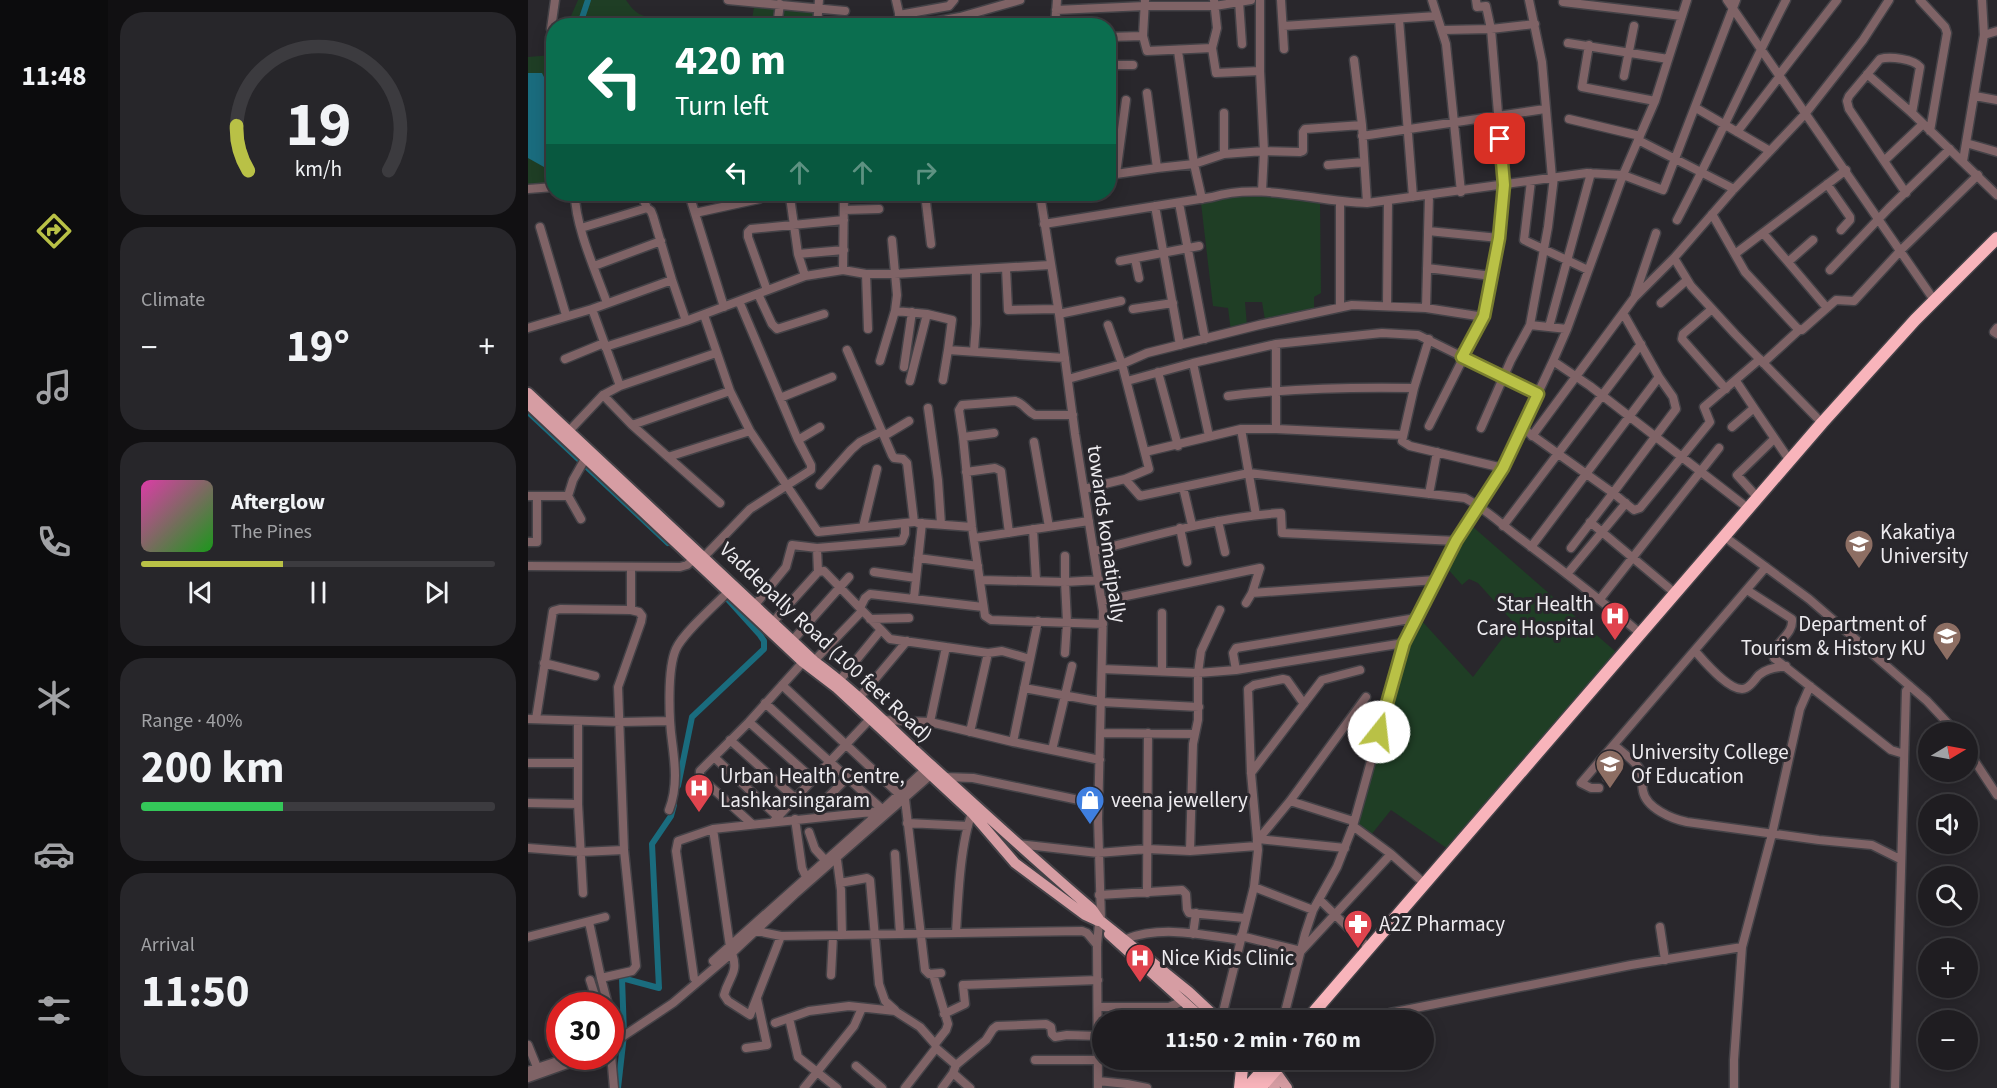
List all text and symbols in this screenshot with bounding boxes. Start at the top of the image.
text: 420 m [675,31,786,91]
icon: left [576,42,654,120]
text: 11:48 [21,57,87,96]
text: 19 [285,81,351,170]
text: Turn left [675,87,769,126]
pin [1474,113,1525,164]
icon: arrive [1483,122,1516,155]
text: km/h [294,154,342,185]
icon: left [720,156,753,189]
icon: ahead [783,156,816,189]
icon: ahead [846,156,879,189]
icon: right [909,156,942,189]
icon: directions [33,210,75,252]
text: Climate [141,286,205,314]
text: 19° [286,315,350,379]
text: − [141,324,157,371]
text: + [479,324,495,371]
icon: music [33,366,75,408]
street label: towards komatipally [1080,443,1134,625]
text: Afterglow [231,486,325,518]
place label: Kakatiya University [1880,517,1969,571]
text: The Pines [231,518,312,546]
icon: phone [33,521,75,563]
school or university icon: Kakatiya University [1843,528,1875,570]
street label: Vaddepally Road (100 feet Road) [713,535,939,749]
icon: previous [184,576,217,609]
icon: pause [302,576,335,609]
icon: next [420,576,453,609]
place label: Star Health Care Hospital [1476,589,1594,643]
hospital icon: Star Health Care Hospital [1599,600,1631,642]
place label: Department of Tourism & History KU [1741,609,1927,663]
school or university icon: Department of Tourism & History KU [1931,620,1963,662]
icon: climate [33,677,75,719]
position arrow [1347,700,1411,764]
text: Range · 40% [141,707,242,735]
north arrow [1918,722,1978,782]
map controls [1918,722,1978,1070]
text: 200 km [141,736,285,800]
place label: University College Of Education [1631,737,1789,791]
school or university icon: University College Of Education [1594,748,1626,790]
place label: Urban Health Centre, Lashkarsingaram [720,761,905,815]
hospital icon: Urban Health Centre, Lashkarsingaram [683,772,715,814]
shop icon: veena jewellery [1074,784,1106,826]
place label: veena jewellery [1111,785,1248,815]
button: sound [1918,794,1978,854]
icon: car [33,833,75,875]
button: search [1918,866,1978,926]
pharmacy icon: A2Z Pharmacy [1342,908,1374,950]
place label: A2Z Pharmacy [1379,909,1505,939]
text: Arrival [141,931,195,959]
button: + [1918,938,1978,998]
hospital icon: Nice Kids Clinic [1124,942,1156,984]
place label: Nice Kids Clinic [1161,943,1295,973]
text: 11:50 [141,960,250,1024]
icon: filters [33,989,75,1031]
speed limit sign: 30 [546,992,624,1070]
button: − [1918,1010,1978,1070]
text: 11:50 · 2 min · 760 m [1165,1024,1361,1056]

